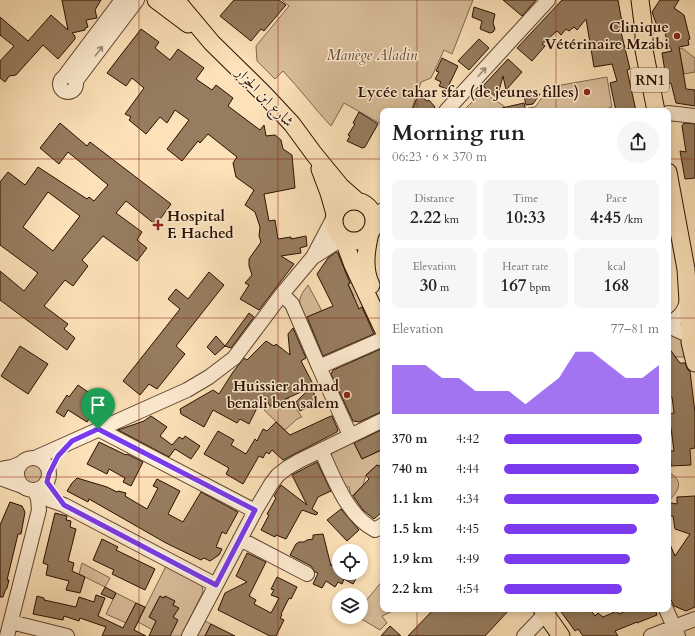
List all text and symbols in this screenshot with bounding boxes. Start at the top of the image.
place label: Clinique Vétérinaire Mzabi [545,17,669,54]
marker: Clinique Vétérinaire Mzabi [672,31,682,41]
one-way arrow [95,45,103,56]
park label: Manège Aladin [327,45,418,65]
street label: شارع ابن الجزار [228,61,298,133]
one-way arrow [477,67,487,77]
road number: RN1 [631,68,669,92]
place label: Lycée tahar sfar (de jeunes filles) [358,82,579,102]
marker: Lycée tahar sfar (de jeunes filles) [582,87,592,97]
text: Morning run [392,118,525,148]
button: share [617,121,659,163]
text: 06:23 · 6 × 370 m [392,148,487,166]
text: Distance [414,191,455,206]
text: Time [513,191,538,206]
text: Pace [606,191,627,206]
place label: Hospital F. Hached [167,206,234,243]
text: 2.22 [410,206,441,229]
text: 10:33 [506,206,545,229]
text: 4:45 [590,206,621,229]
text: km [441,212,459,227]
text: /km [621,212,643,227]
marker: Hospital F. Hached [152,219,164,231]
text: Elevation [413,259,456,274]
text: Heart rate [502,259,549,274]
text: kcal [607,259,626,274]
text: 30 [420,274,437,297]
text: 167 [500,274,527,297]
text: 168 [603,274,630,297]
text: m [437,280,449,295]
text: bpm [527,280,551,295]
text: Elevation [392,320,444,338]
text: 77–81 m [611,320,659,338]
place label: Huissier ahmad benali ben salem [227,376,339,413]
pin [81,388,115,429]
marker: Huissier ahmad benali ben salem [342,390,352,400]
icon: arrive [87,394,109,416]
text: 370 m [392,430,427,448]
text: 4:42 [456,430,479,448]
text: 740 m [392,460,427,478]
text: 4:44 [456,460,479,478]
text: 1.1 km [392,490,433,508]
text: 4:34 [456,490,479,508]
text: 1.5 km [392,520,433,538]
text: 4:45 [456,520,479,538]
map controls [332,544,368,624]
button: locate [332,544,368,580]
text: 1.9 km [392,550,433,568]
text: 4:49 [456,550,479,568]
text: 2.2 km [392,580,433,598]
text: 4:54 [456,580,479,598]
button: layers [332,588,368,624]

